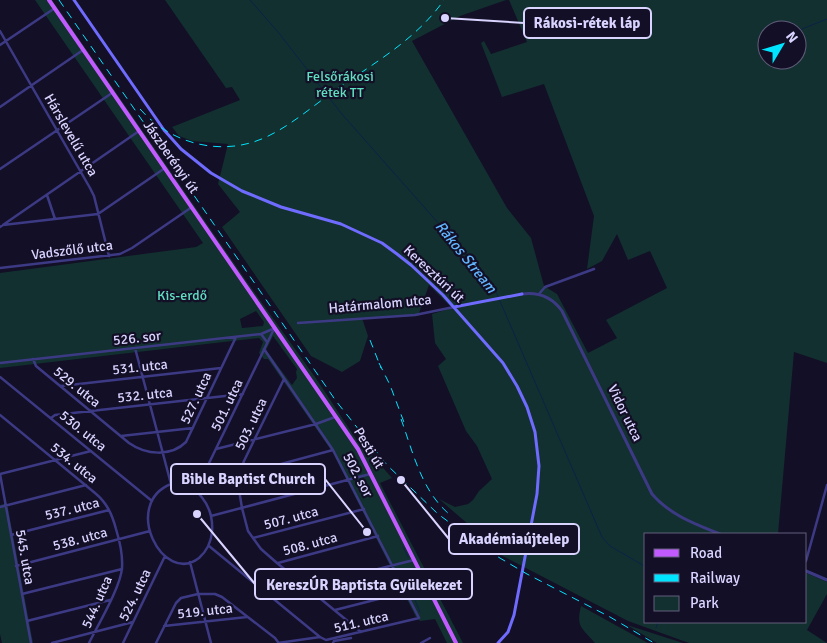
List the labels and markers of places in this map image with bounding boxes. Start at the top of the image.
callout: Rákosi-rétek láp [524,8,651,38]
callout: Bible Baptist Church [171,464,325,494]
callout: Akadémiaújtelep [449,524,579,554]
callout: KereszÚR Baptista Gyülekezet [255,569,472,599]

